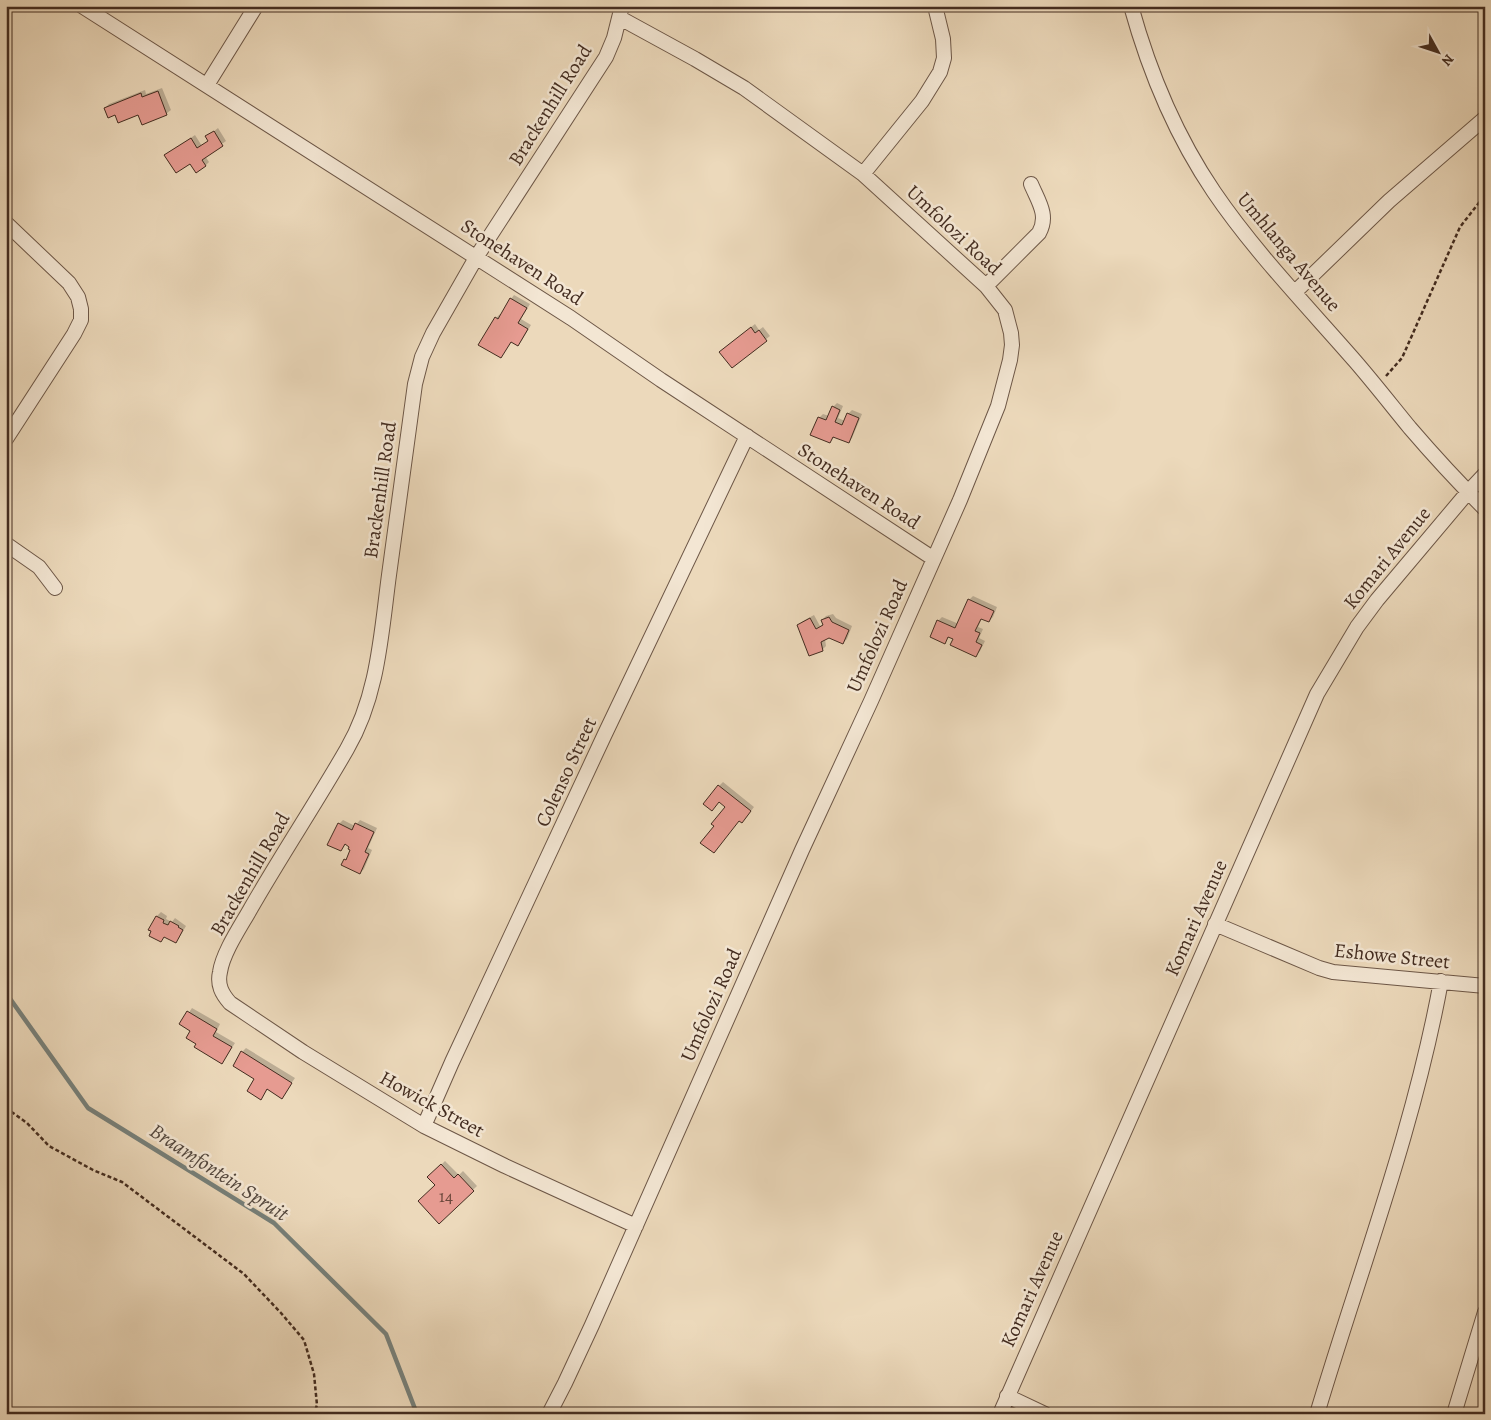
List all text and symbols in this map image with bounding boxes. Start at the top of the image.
north arrow [1414,28,1464,78]
street label: Brackenhill Road [502,39,598,171]
text: N [1437,50,1458,70]
street label: Umfolozi Road [900,179,1008,281]
street label: Umhlanga Avenue [1231,187,1347,318]
street label: Stonehaven Road [456,212,589,312]
street label: Brackenhill Road [357,419,403,560]
street label: Stonehaven Road [793,436,926,536]
street label: Komari Avenue [1337,501,1437,615]
street label: Umfolozi Road [840,575,914,697]
street label: Colenso Street [529,712,603,831]
street label: Brackenhill Road [204,807,296,941]
street label: Komari Avenue [1158,856,1234,980]
street label: Eshowe Street [1333,937,1452,976]
street label: Umfolozi Road [674,944,748,1066]
street label: Howick Street [375,1064,489,1144]
water label: Braamfontein Spruit [144,1117,295,1228]
house number: 14 [439,1184,453,1208]
street label: Komari Avenue [994,1227,1070,1351]

